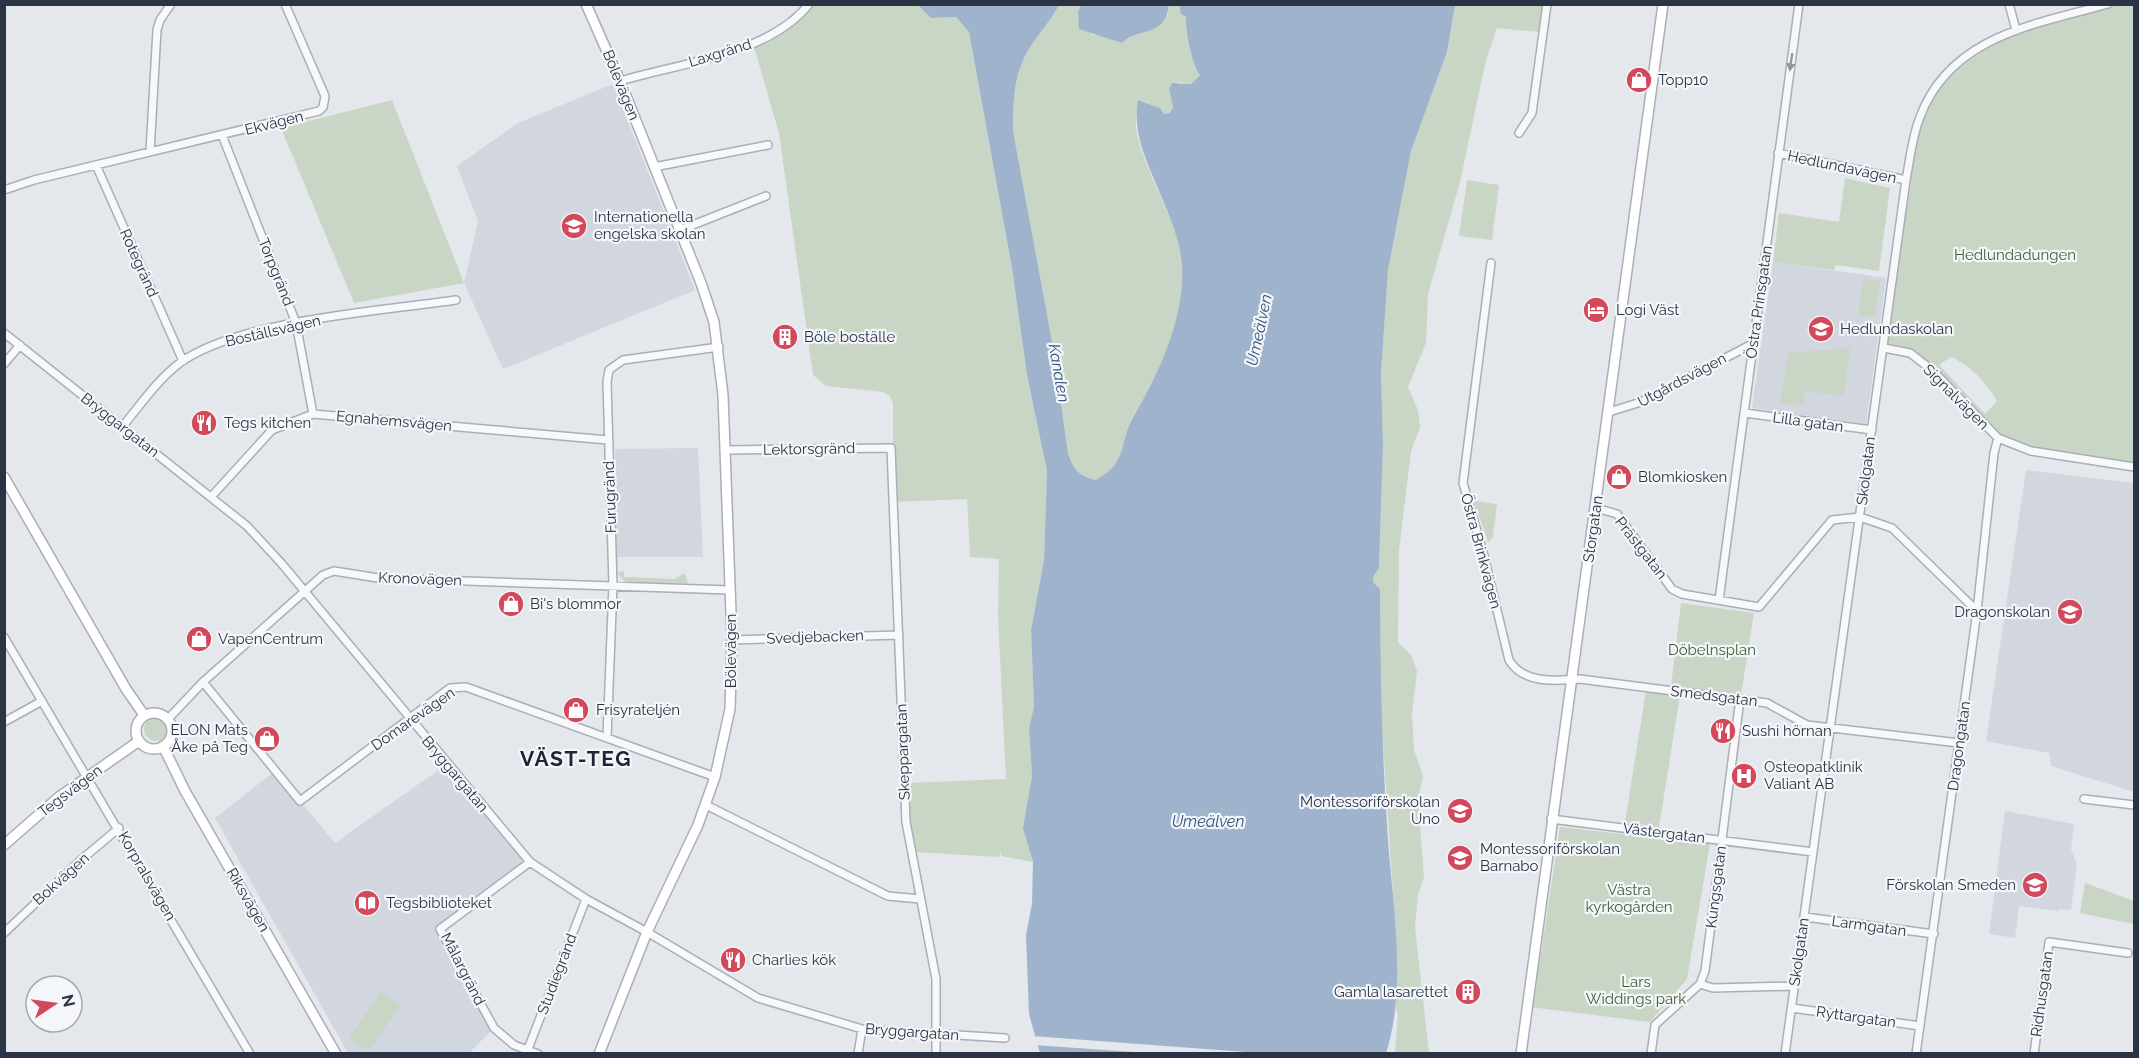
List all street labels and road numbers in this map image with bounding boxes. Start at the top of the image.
street label: Laxgränd [686,35,754,71]
street label: Bölevägen [599,47,643,123]
street label: Ekvägen [243,107,305,139]
street label: Hedlundavägen [1786,147,1898,187]
street label: Rotegränd [116,226,162,300]
street label: Torpgränd [254,235,298,309]
street label: Östra Prinsgatan [1741,244,1776,360]
street label: Boställsvägen [224,311,322,351]
street label: Utgårdsvägen [1635,349,1729,411]
street label: Signalvägen [1920,361,1992,433]
street label: Bryggargatan [77,389,163,461]
street label: Egnahemsvägen [335,407,453,435]
street label: Lilla gatan [1771,408,1845,436]
street label: Skolgatan [1853,436,1879,506]
street label: Lektorsgränd [763,439,855,459]
street label: Furugränd [600,461,620,533]
street label: Östra Brinkvägen [1457,491,1506,611]
street label: Storgatan [1579,494,1607,564]
street label: Prästgatan [1611,513,1671,583]
street label: Kronovägen [378,569,462,589]
street label: Bölevägen [722,614,740,688]
street label: Svedjebacken [766,626,864,648]
street label: Smedsgatan [1669,682,1759,710]
street label: Domarevägen [368,684,458,754]
street label: Dragongatan [1944,700,1974,792]
street label: Skeppargatan [892,703,914,801]
street label: Bryggargatan [418,732,492,816]
street label: Tegsvägen [34,761,106,821]
street label: Västergatan [1622,819,1706,847]
street label: Korpralsvägen [114,828,180,924]
street label: Kungsgatan [1702,845,1730,929]
street label: Bokvägen [29,849,93,909]
street label: Riksvägen [222,865,274,935]
street label: Larmgatan [1830,912,1908,940]
street label: Skolgatan [1785,917,1813,987]
street label: Målargränd [437,930,489,1008]
street label: Studiegränd [533,931,581,1017]
street label: Ridhusgatan [2027,950,2057,1038]
street label: Ryttargatan [1815,1002,1897,1032]
street label: Bryggargatan [864,1020,960,1044]

